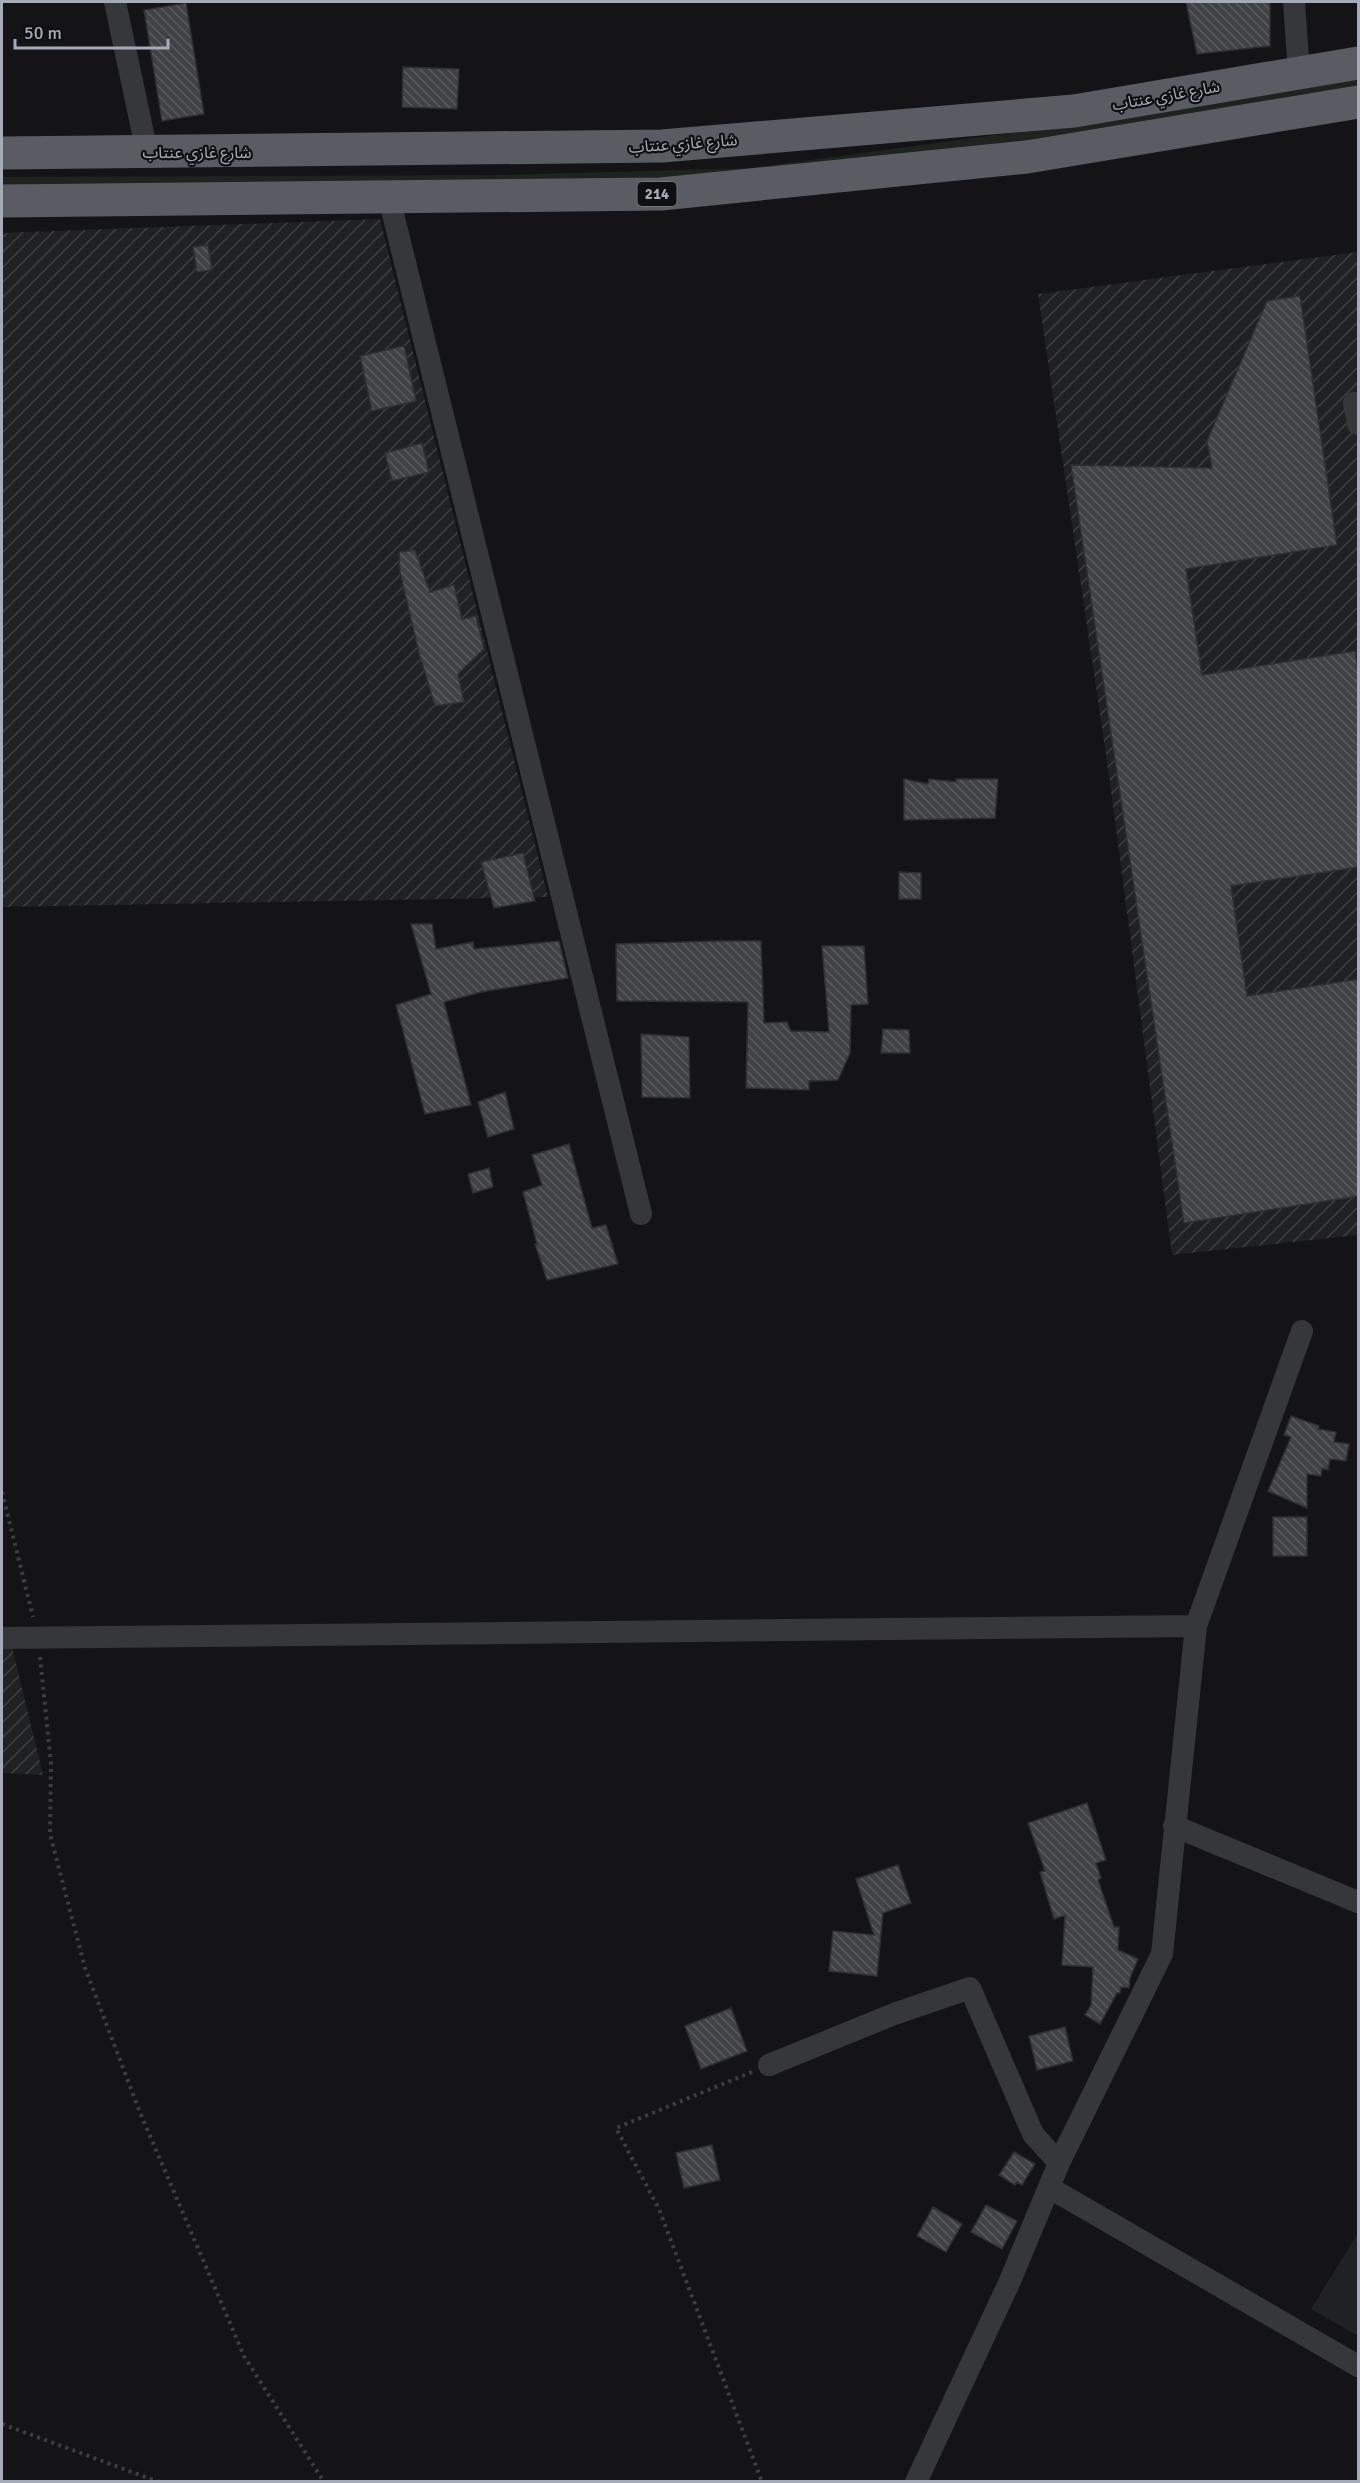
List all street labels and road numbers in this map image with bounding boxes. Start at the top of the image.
street label: شارع غازي عنتاب [1111,77,1222,117]
street label: شارع غازي عنتاب [628,130,738,160]
street label: شارع غازي عنتاب [142,143,252,165]
road number: 214 [638,182,676,206]

